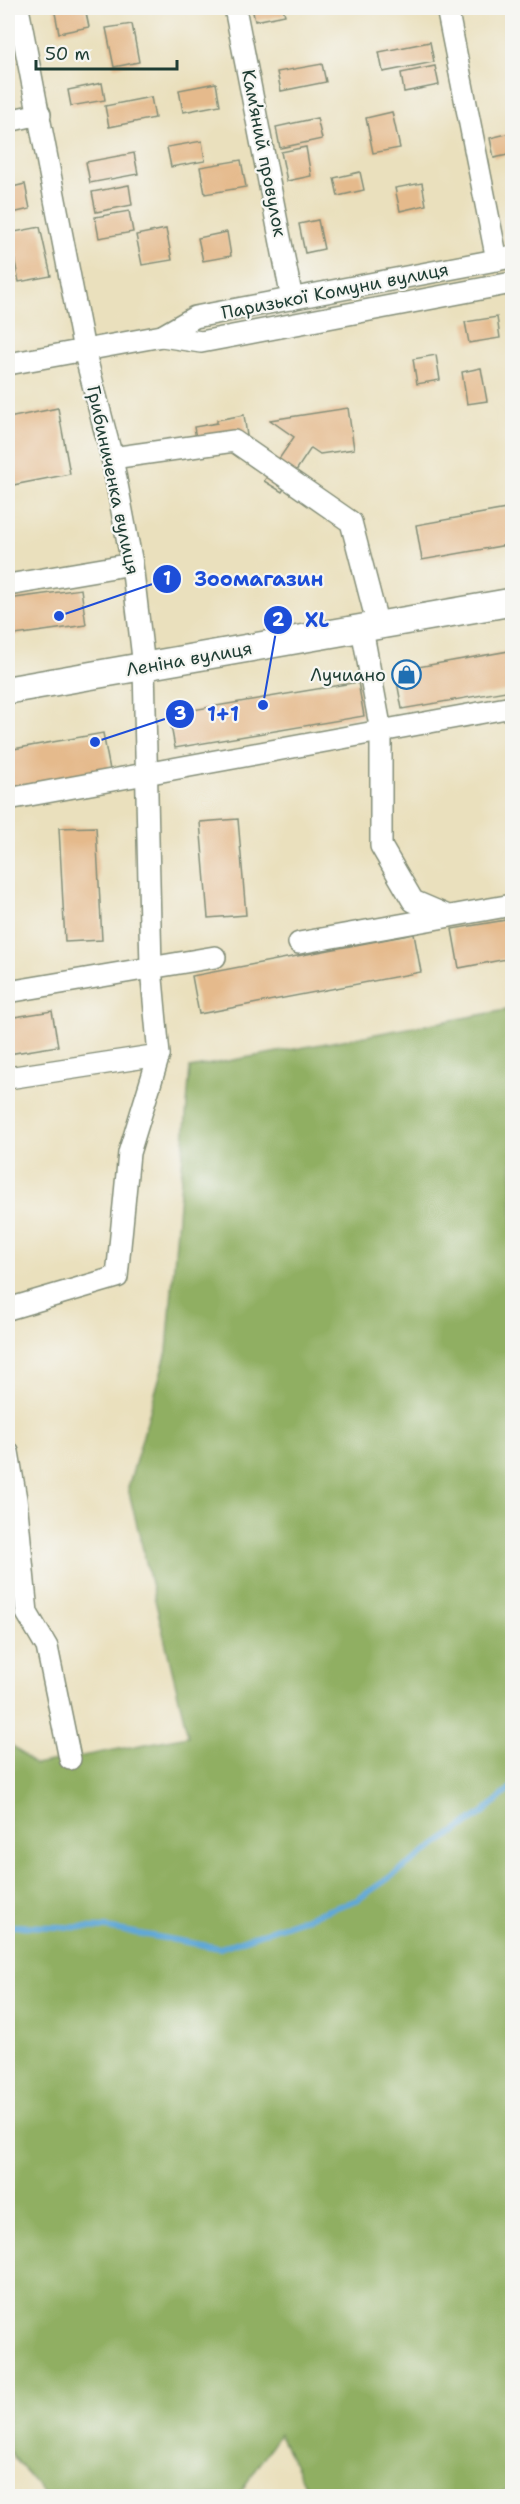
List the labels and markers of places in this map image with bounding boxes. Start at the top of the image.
callout: Зоомагазин [152,560,335,598]
callout: XL [263,601,342,639]
shop icon: Лучиано [391,659,423,691]
place label: Лучиано [310,663,386,687]
callout: 1+1 [165,695,251,733]

